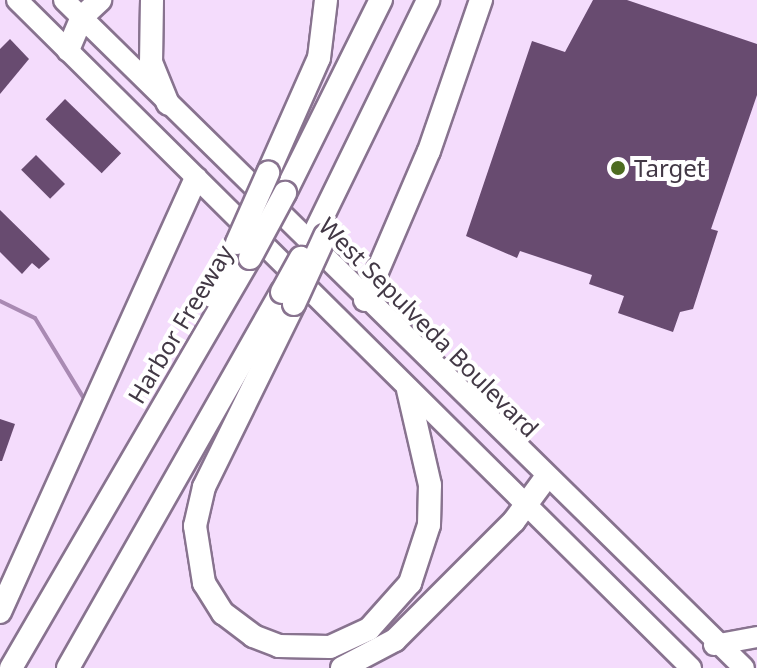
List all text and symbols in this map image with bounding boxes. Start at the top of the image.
place label: Target [634,154,706,182]
marker: Target [609,159,627,177]
street label: West Sepulveda Boulevard [313,211,545,443]
street label: Harbor Freeway [121,240,239,408]

